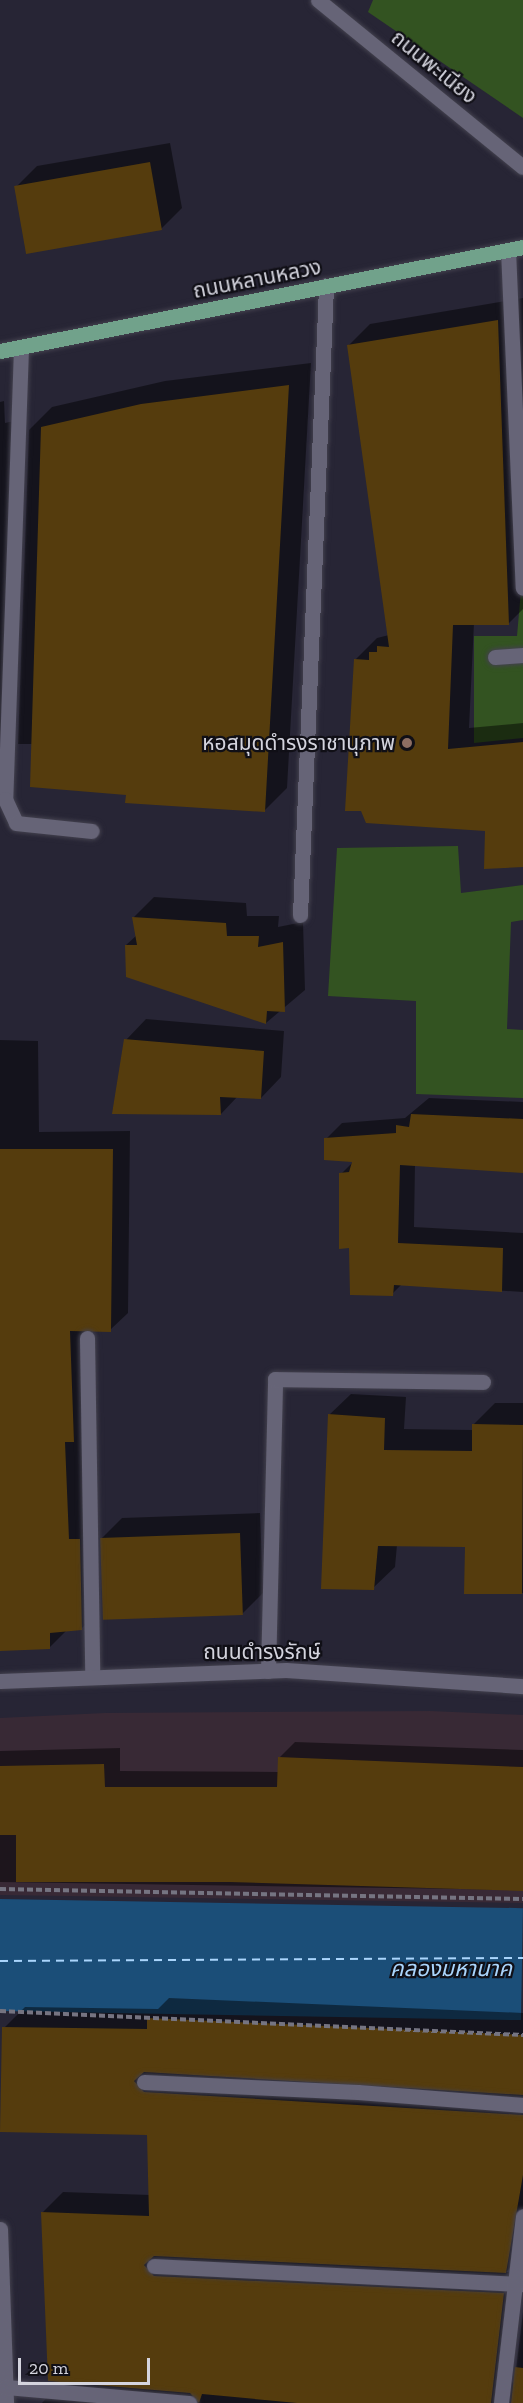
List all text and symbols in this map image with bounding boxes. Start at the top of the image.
street label: ถนนพะเนียง [386,25,482,109]
street label: ถนนหลานหลวง [191,254,323,304]
place label: หอสมุดดำรงราชานุภาพ [202,730,395,756]
marker: หอสมุดดำรงราชานุภาพ [400,736,414,750]
street label: ถนนดำรงรักษ์ [203,1639,321,1665]
water label: คลองมหานาค [390,1956,512,1982]
scale bar [21,2346,153,2384]
text: 20 m [29,2357,68,2379]

